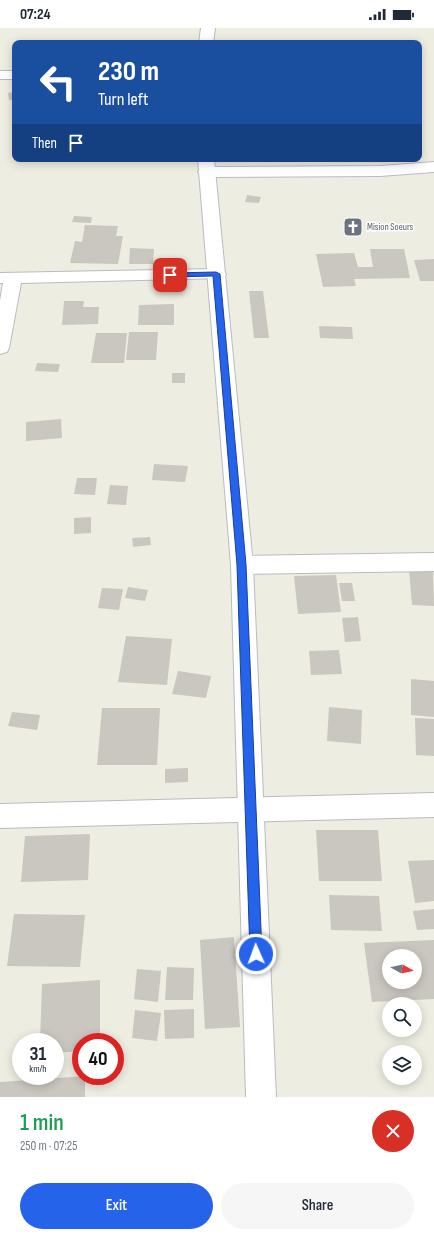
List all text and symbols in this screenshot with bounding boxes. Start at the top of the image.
text: 07:24 [20,5,50,24]
text: 230 m [98,55,159,88]
icon: left [32,56,84,108]
text: Turn left [98,89,149,110]
icon: arrive [65,132,87,154]
text: Then [32,134,57,153]
church icon: Mision Soeurs [342,216,364,238]
place label: Mision Soeurs [367,221,414,233]
pin [153,258,187,292]
icon: arrive [159,264,181,286]
position arrow [235,933,277,975]
north arrow [382,949,422,989]
map controls [382,949,422,1085]
button: search [382,997,422,1037]
speed limit sign: 40 [72,1033,124,1085]
text: 31 [30,1042,46,1066]
button: layers [382,1045,422,1085]
text: km/h [29,1063,47,1075]
text: 1 min [20,1108,64,1137]
button: close [372,1110,414,1152]
text: 250 m · 07:25 [20,1138,77,1154]
button: Exit [20,1183,213,1229]
button: Share [221,1183,414,1229]

